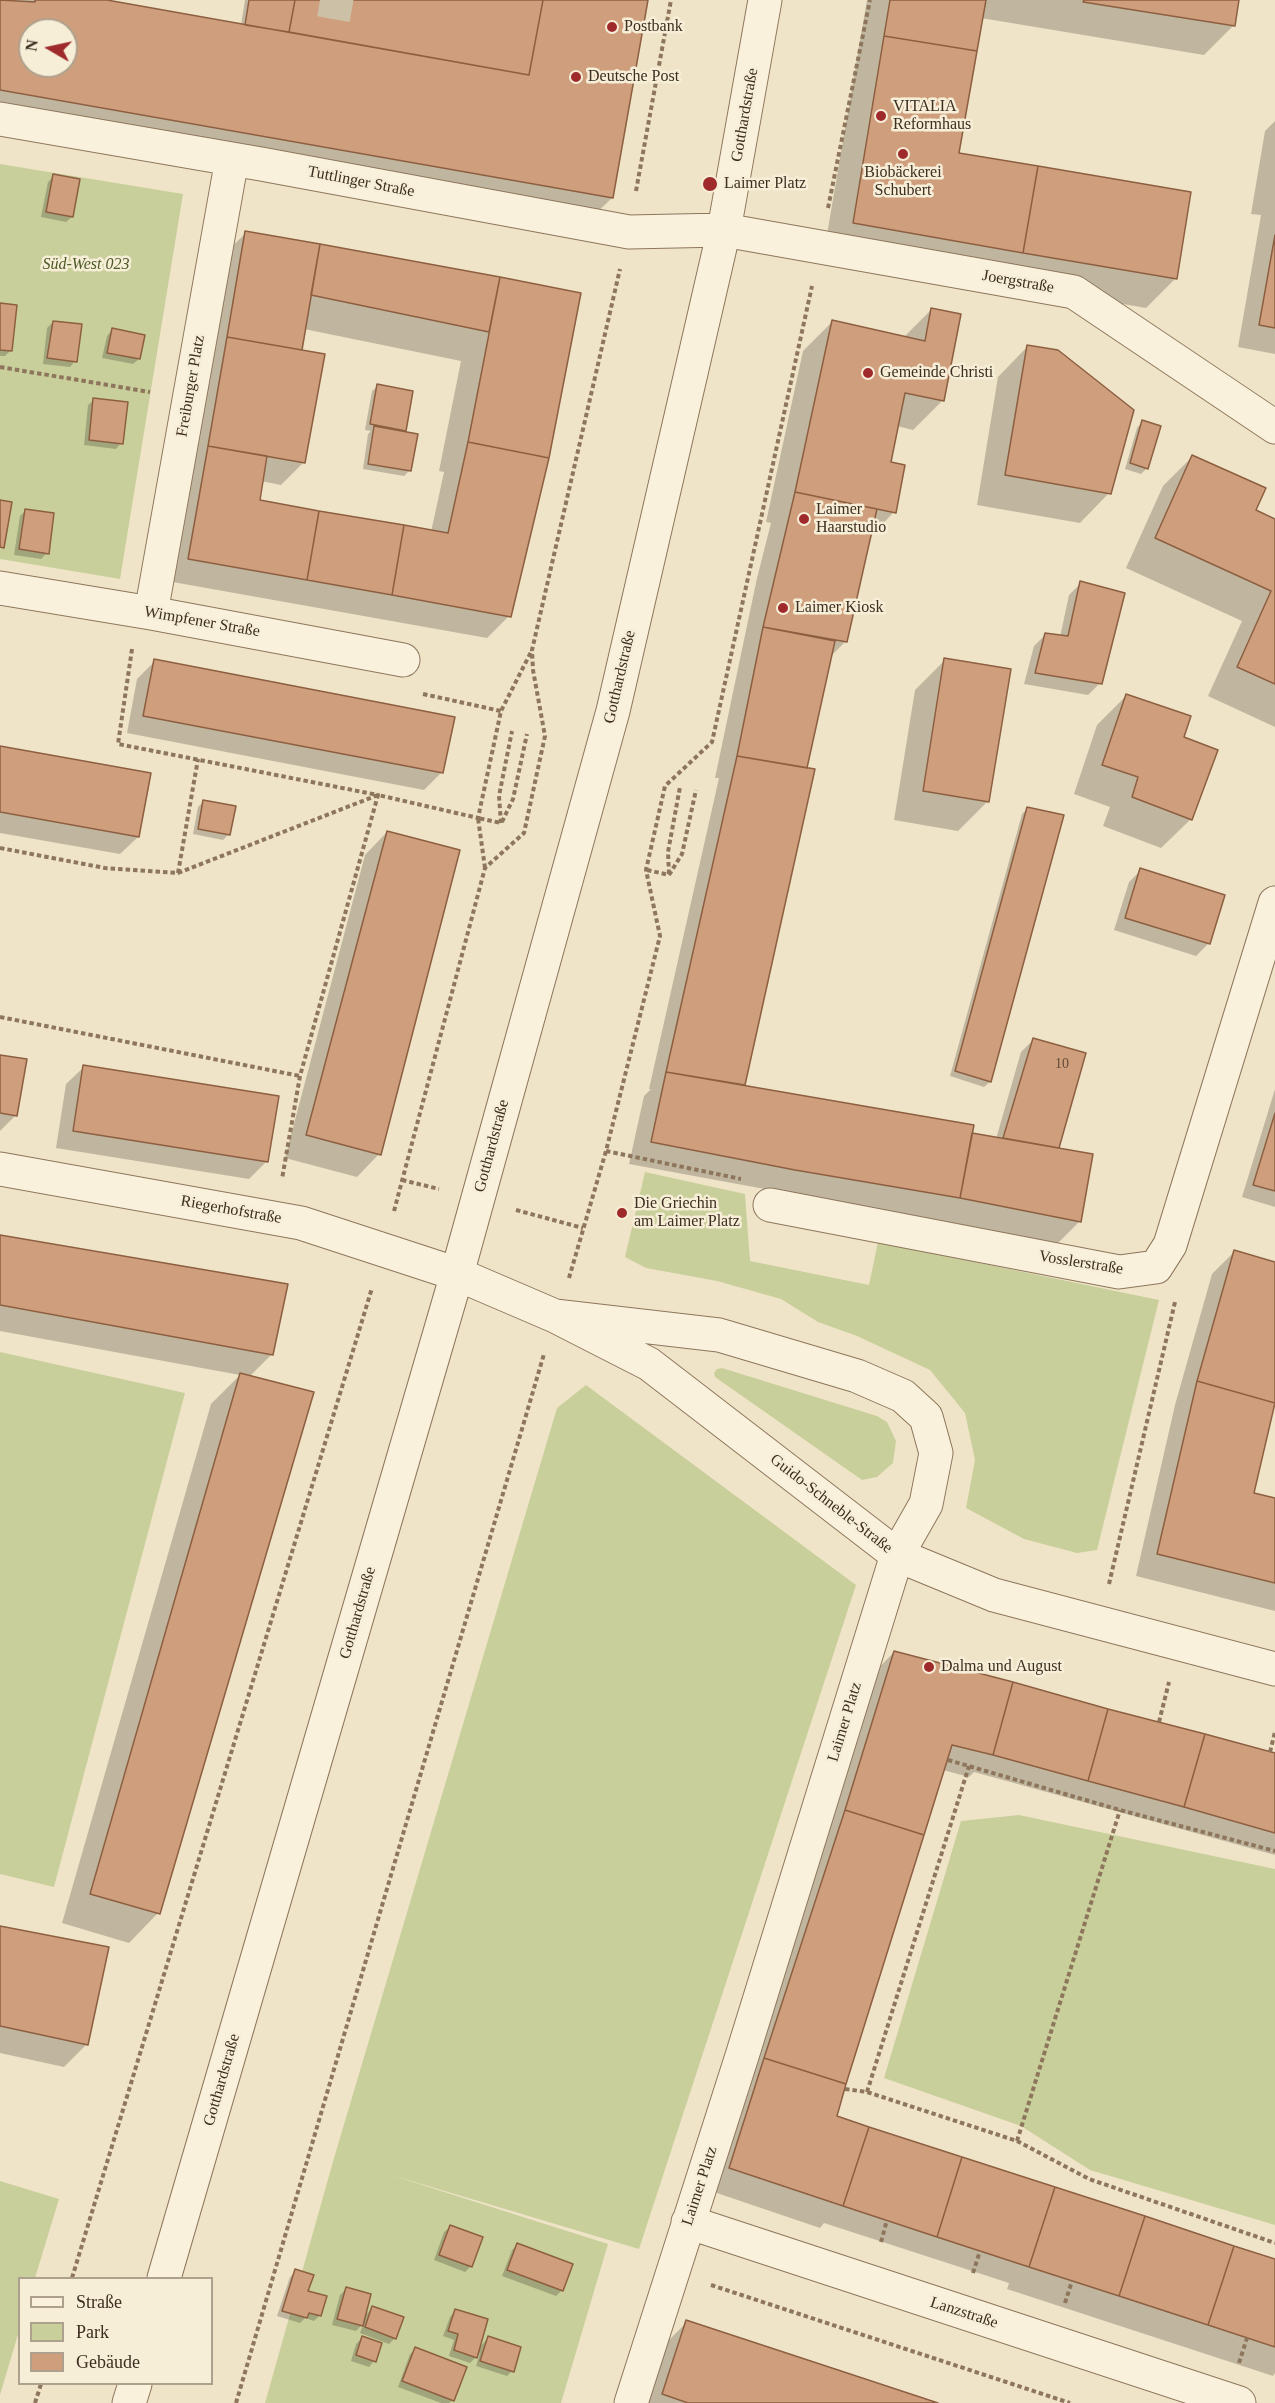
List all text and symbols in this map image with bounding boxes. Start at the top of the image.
place label: Postbank [624,17,683,37]
north arrow [18,18,78,78]
marker: Postbank [605,20,619,34]
text: N [22,38,41,52]
place label: Deutsche Post [588,67,679,87]
street label: Gotthardstraße [727,67,763,163]
marker: Deutsche Post [569,70,583,84]
place label: VITALIA Reformhaus [893,97,971,135]
marker: VITALIA Reformhaus [874,109,888,123]
marker: Biobäckerei Schubert [896,147,910,161]
street label: Tuttlinger Straße [306,162,416,202]
place label: Biobäckerei Schubert [864,163,942,201]
place label: Laimer Platz [724,174,806,194]
marker: Laimer Platz [701,175,719,193]
park label: Süd-West 023 [43,255,129,275]
street label: Joergstraße [981,266,1055,298]
street label: Freiburger Platz [173,333,209,439]
place label: Gemeinde Christi [880,363,993,383]
marker: Gemeinde Christi [861,366,875,380]
place label: Laimer Haarstudio [816,500,886,538]
marker: Laimer Haarstudio [797,512,811,526]
place label: Laimer Kiosk [795,598,883,618]
marker: Laimer Kiosk [776,601,790,615]
street label: Wimpfener Straße [143,602,261,642]
street label: Gotthardstraße [600,629,640,725]
house number: 10 [1055,1056,1069,1072]
street label: Gotthardstraße [470,1098,514,1194]
street label: Riegerhofstraße [179,1192,283,1228]
place label: Die Griechin am Laimer Platz [634,1194,740,1232]
marker: Die Griechin am Laimer Platz [615,1206,629,1220]
street label: Vosslerstraße [1038,1247,1124,1279]
street label: Guido-Schneble-Straße [766,1450,896,1558]
street label: Gotthardstraße [336,1565,380,1661]
place label: Dalma und August [941,1657,1062,1677]
marker: Dalma und August [922,1660,936,1674]
street label: Laimer Platz [824,1680,866,1764]
street label: Gotthardstraße [200,2032,244,2128]
street label: Laimer Platz [678,2144,722,2228]
legend [18,2277,213,2385]
text: Straße [76,2292,122,2312]
street label: Lanzstraße [928,2293,1000,2333]
text: Park [76,2322,109,2342]
text: Gebäude [76,2352,140,2372]

